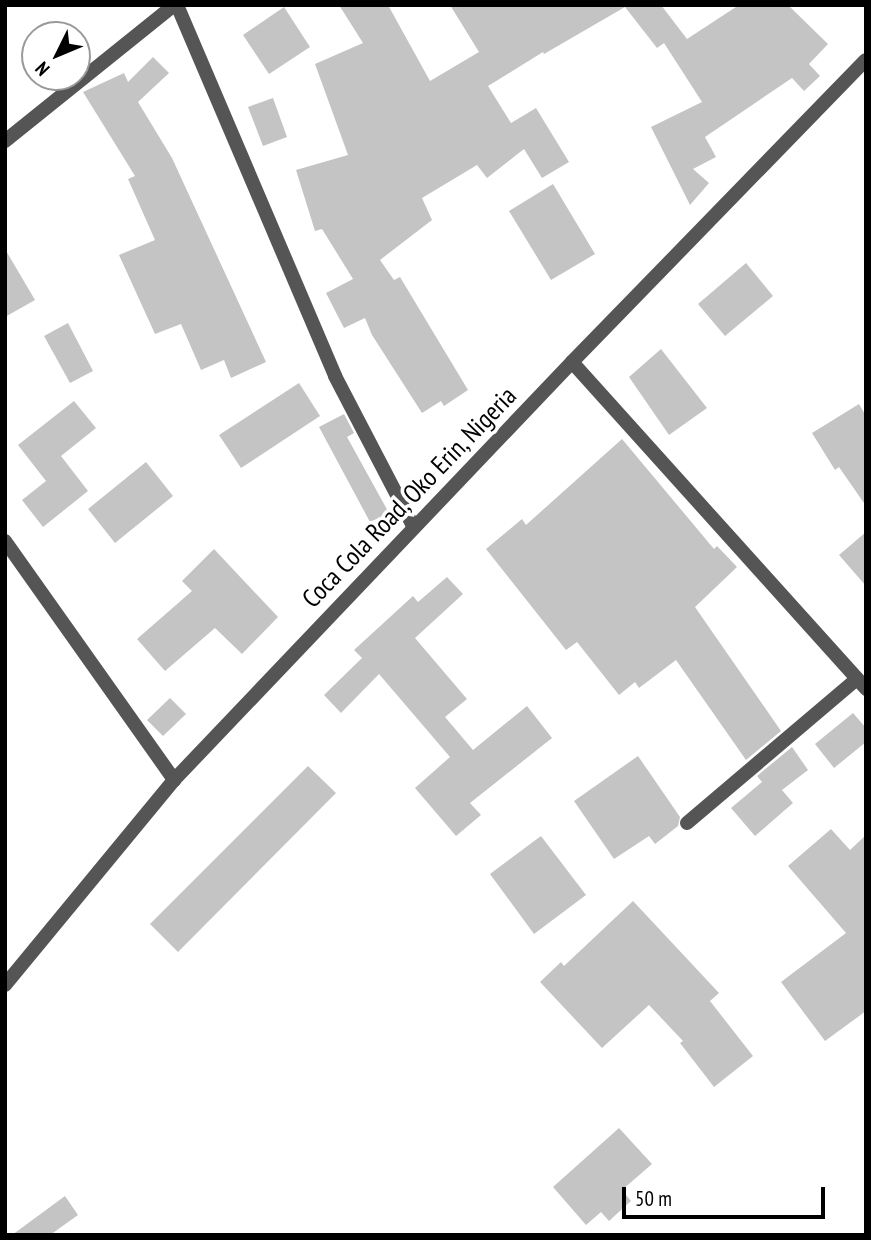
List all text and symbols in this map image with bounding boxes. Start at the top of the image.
north arrow [21,21,91,91]
text: N [30,57,54,81]
street label: Coca Cola Road, Oko Erin, Nigeria [294,379,524,615]
scale bar [626,1174,829,1218]
text: 50 m [635,1185,672,1212]

